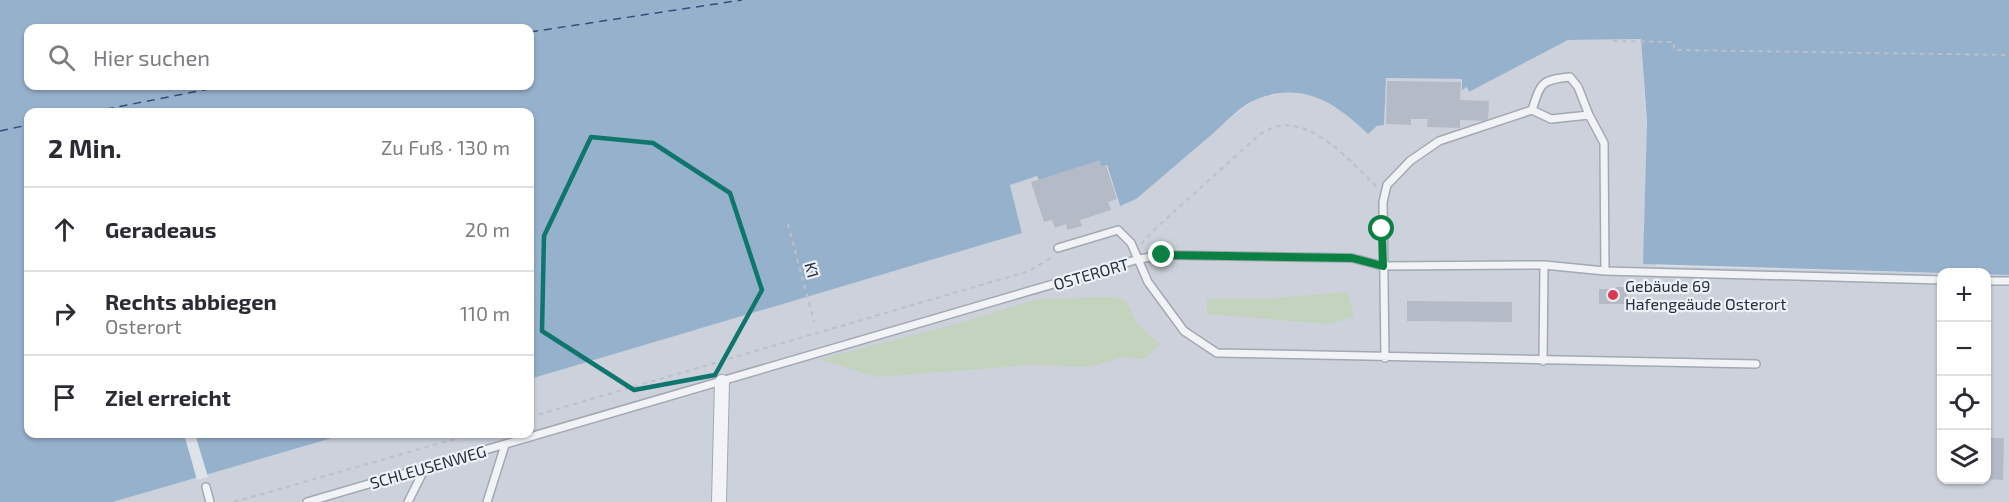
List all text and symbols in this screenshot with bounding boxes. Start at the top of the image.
search box [24,24,534,90]
icon: search [45,41,78,74]
text: Hier suchen [93,44,210,70]
text: 2 Min. [48,132,122,163]
text: Zu Fuß · 130 m [381,135,510,159]
icon: ahead [48,213,81,246]
route start [1368,215,1394,241]
text: Geradeaus [105,216,216,242]
text: 20 m [465,217,510,241]
route end [1148,241,1174,267]
street label: OSTERORT [1051,254,1131,293]
street label: K1 [801,260,824,280]
map controls [1937,268,1991,484]
button: + [1937,268,1991,322]
place label: Gebäude 69 Hafengeäude Osterort [1625,276,1786,313]
text: Rechts abbiegen [105,288,277,314]
marker: Gebäude 69 Hafengeäude Osterort [1606,288,1620,302]
icon: right [48,297,81,330]
text: 110 m [460,301,510,325]
text: Osterort [105,314,182,338]
button: − [1937,322,1991,376]
button: locate [1937,376,1991,430]
icon: arrive [48,381,81,414]
text: Ziel erreicht [105,384,231,410]
button: layers [1937,430,1991,484]
street label: SCHLEUSENWEG [368,441,488,492]

